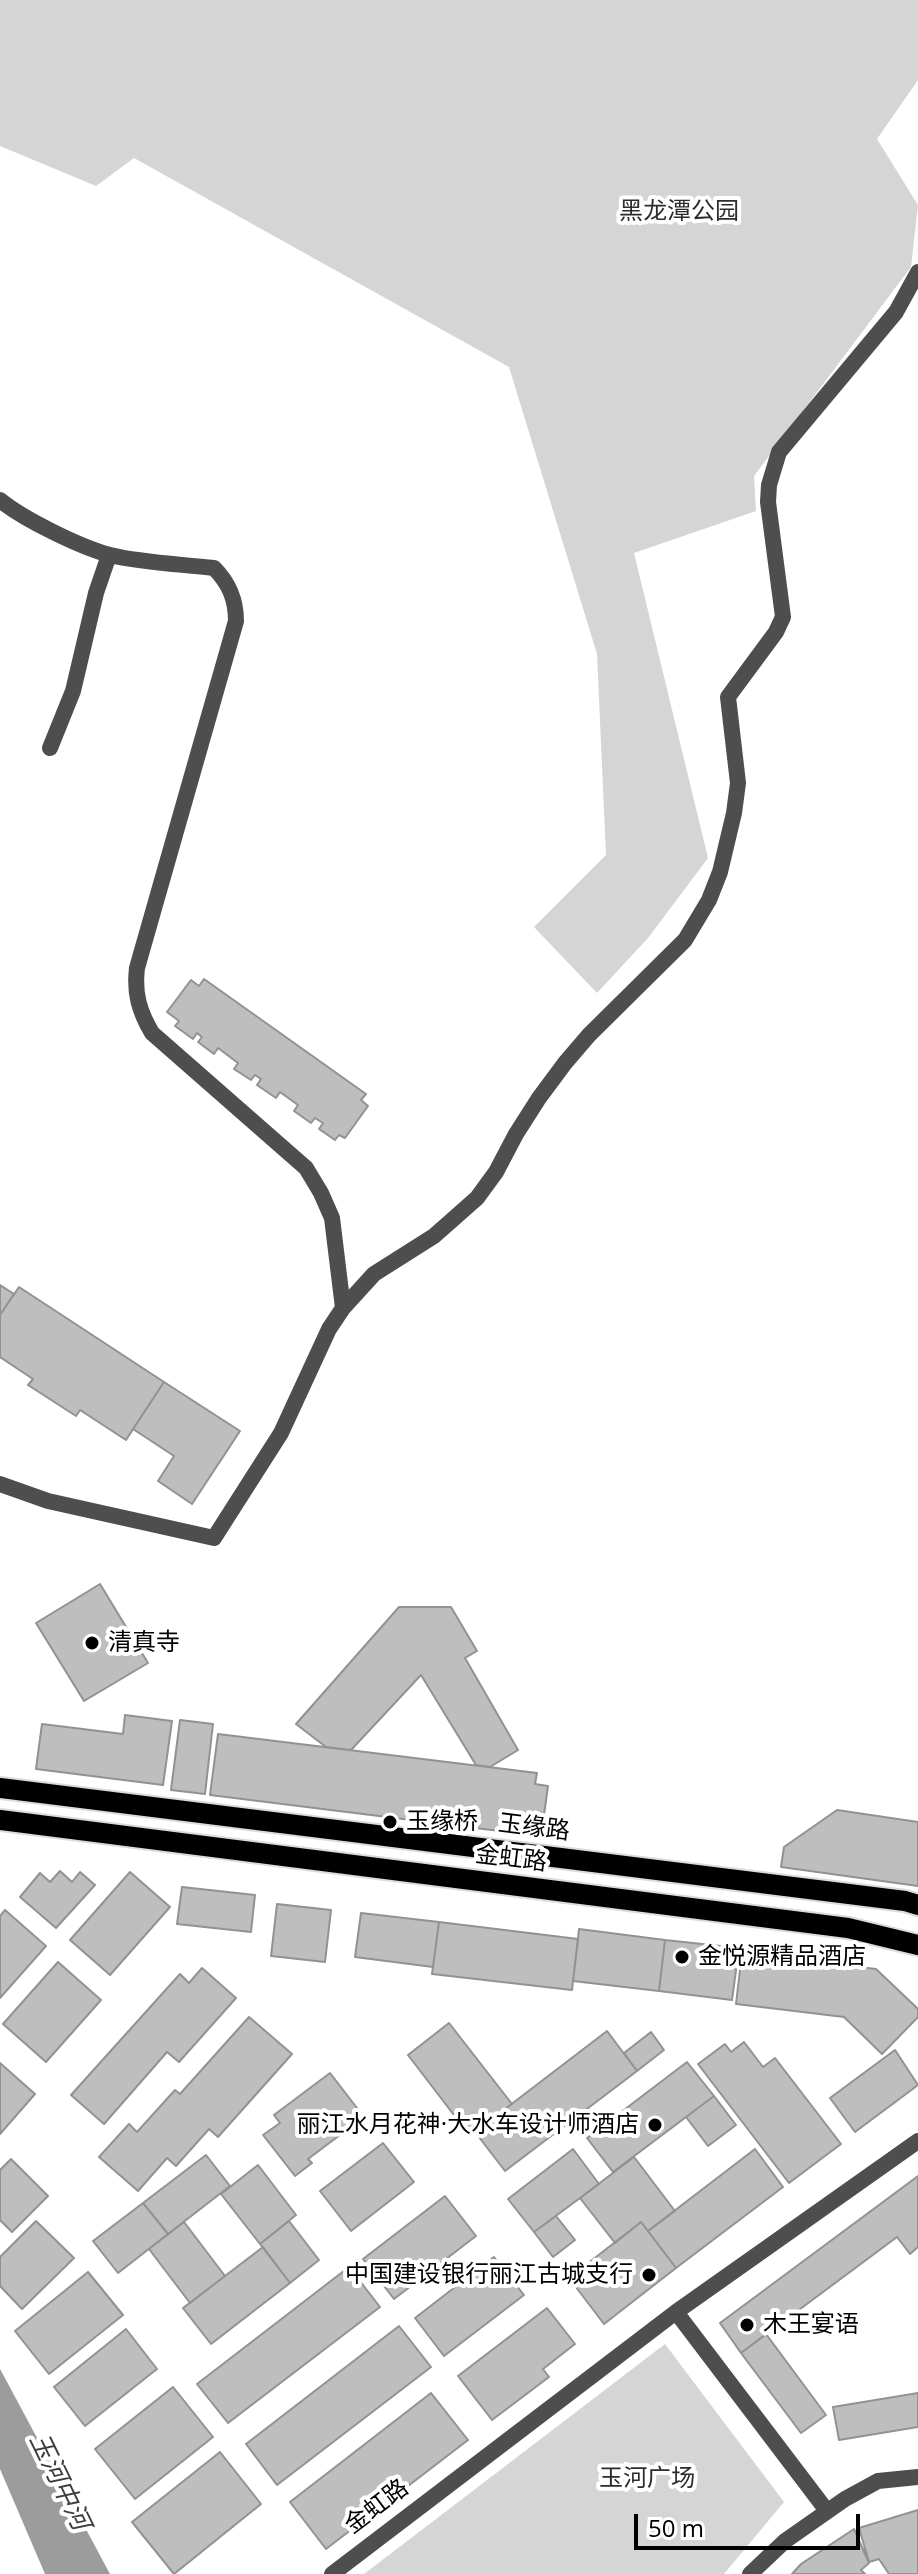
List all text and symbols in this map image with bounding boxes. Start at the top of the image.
park label: 黑龙潭公园 [619,198,739,226]
place label: 清真寺 [108,1629,180,1657]
marker: 清真寺 [83,1634,101,1652]
place label: 玉缘桥 [406,1808,478,1836]
street label: 玉缘路 [497,1809,571,1847]
marker: 玉缘桥 [381,1813,399,1831]
street label: 金虹路 [474,1840,548,1878]
place label: 金悦源精品酒店 [698,1943,866,1971]
marker: 金悦源精品酒店 [673,1948,691,1966]
place label: 丽江水月花神·大水车设计师酒店 [297,2111,639,2139]
marker: 丽江水月花神·大水车设计师酒店 [646,2116,664,2134]
place label: 中国建设银行丽江古城支行 [345,2261,633,2289]
marker: 中国建设银行丽江古城支行 [640,2266,658,2284]
place label: 木王宴语 [763,2311,859,2339]
marker: 木王宴语 [738,2316,756,2334]
water label: 玉河中河 [22,2428,96,2536]
park label: 玉河广场 [599,2465,695,2493]
street label: 金虹路 [340,2474,414,2540]
scale bar [638,2498,864,2548]
text: 50 m [648,2511,704,2544]

